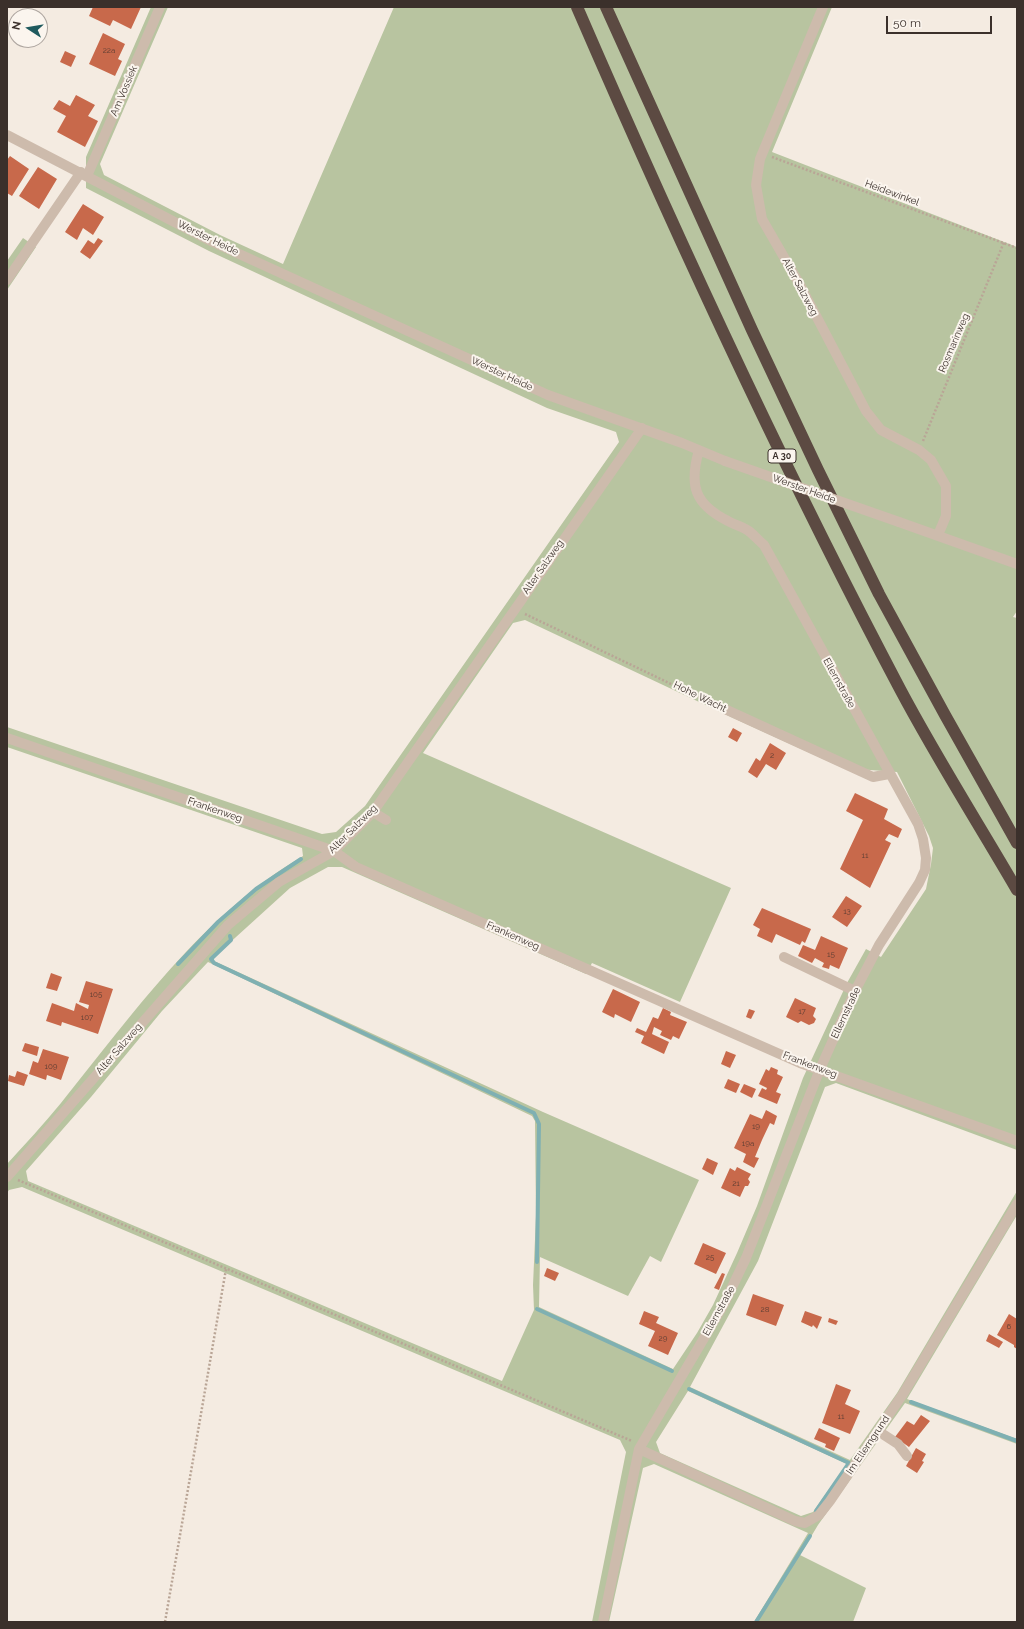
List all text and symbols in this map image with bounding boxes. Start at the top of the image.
north arrow [8,8,48,48]
scale bar [888,8,994,34]
text: 50 m [893,16,921,30]
text: N [10,20,24,31]
house number: 22a [103,46,115,56]
street label: Am Vossiek [108,64,140,118]
street label: Heidewinkel [863,178,921,208]
street label: Werster Heide [175,218,241,258]
street label: Alter Salzweg [780,256,820,318]
street label: Rosmarinweg [936,312,972,374]
street label: Werster Heide [469,354,535,394]
road number: A 30 [768,449,796,463]
street label: Werster Heide [771,472,837,506]
street label: Alter Salzweg [520,537,566,597]
street label: Ellernstraße [820,656,858,710]
street label: Hohe Wacht [672,679,728,715]
house number: 2 [770,751,774,761]
street label: Frankenweg [186,795,244,825]
street label: Alter Salzweg [326,802,380,856]
house number: 11 [862,851,868,861]
house number: 13 [843,907,851,917]
street label: Frankenweg [485,919,541,953]
house number: 15 [827,950,835,960]
street label: Ellernstraße [829,985,863,1041]
house number: 105 [90,990,102,1000]
house number: 17 [798,1007,806,1017]
house number: 107 [81,1013,93,1023]
street label: Alter Salzweg [94,1021,144,1077]
street label: Frankenweg [781,1049,839,1081]
house number: 109 [44,1062,58,1072]
house number: 19 [752,1122,760,1132]
house number: 19a [742,1139,754,1149]
house number: 21 [732,1179,740,1189]
house number: 25 [706,1253,714,1263]
street label: Ellernstraße [700,1284,738,1338]
house number: 28 [761,1305,769,1315]
house number: 6 [1007,1322,1011,1332]
house number: 29 [659,1334,667,1344]
house number: 11 [838,1412,844,1422]
street label: Im Ellerngrund [844,1413,892,1477]

